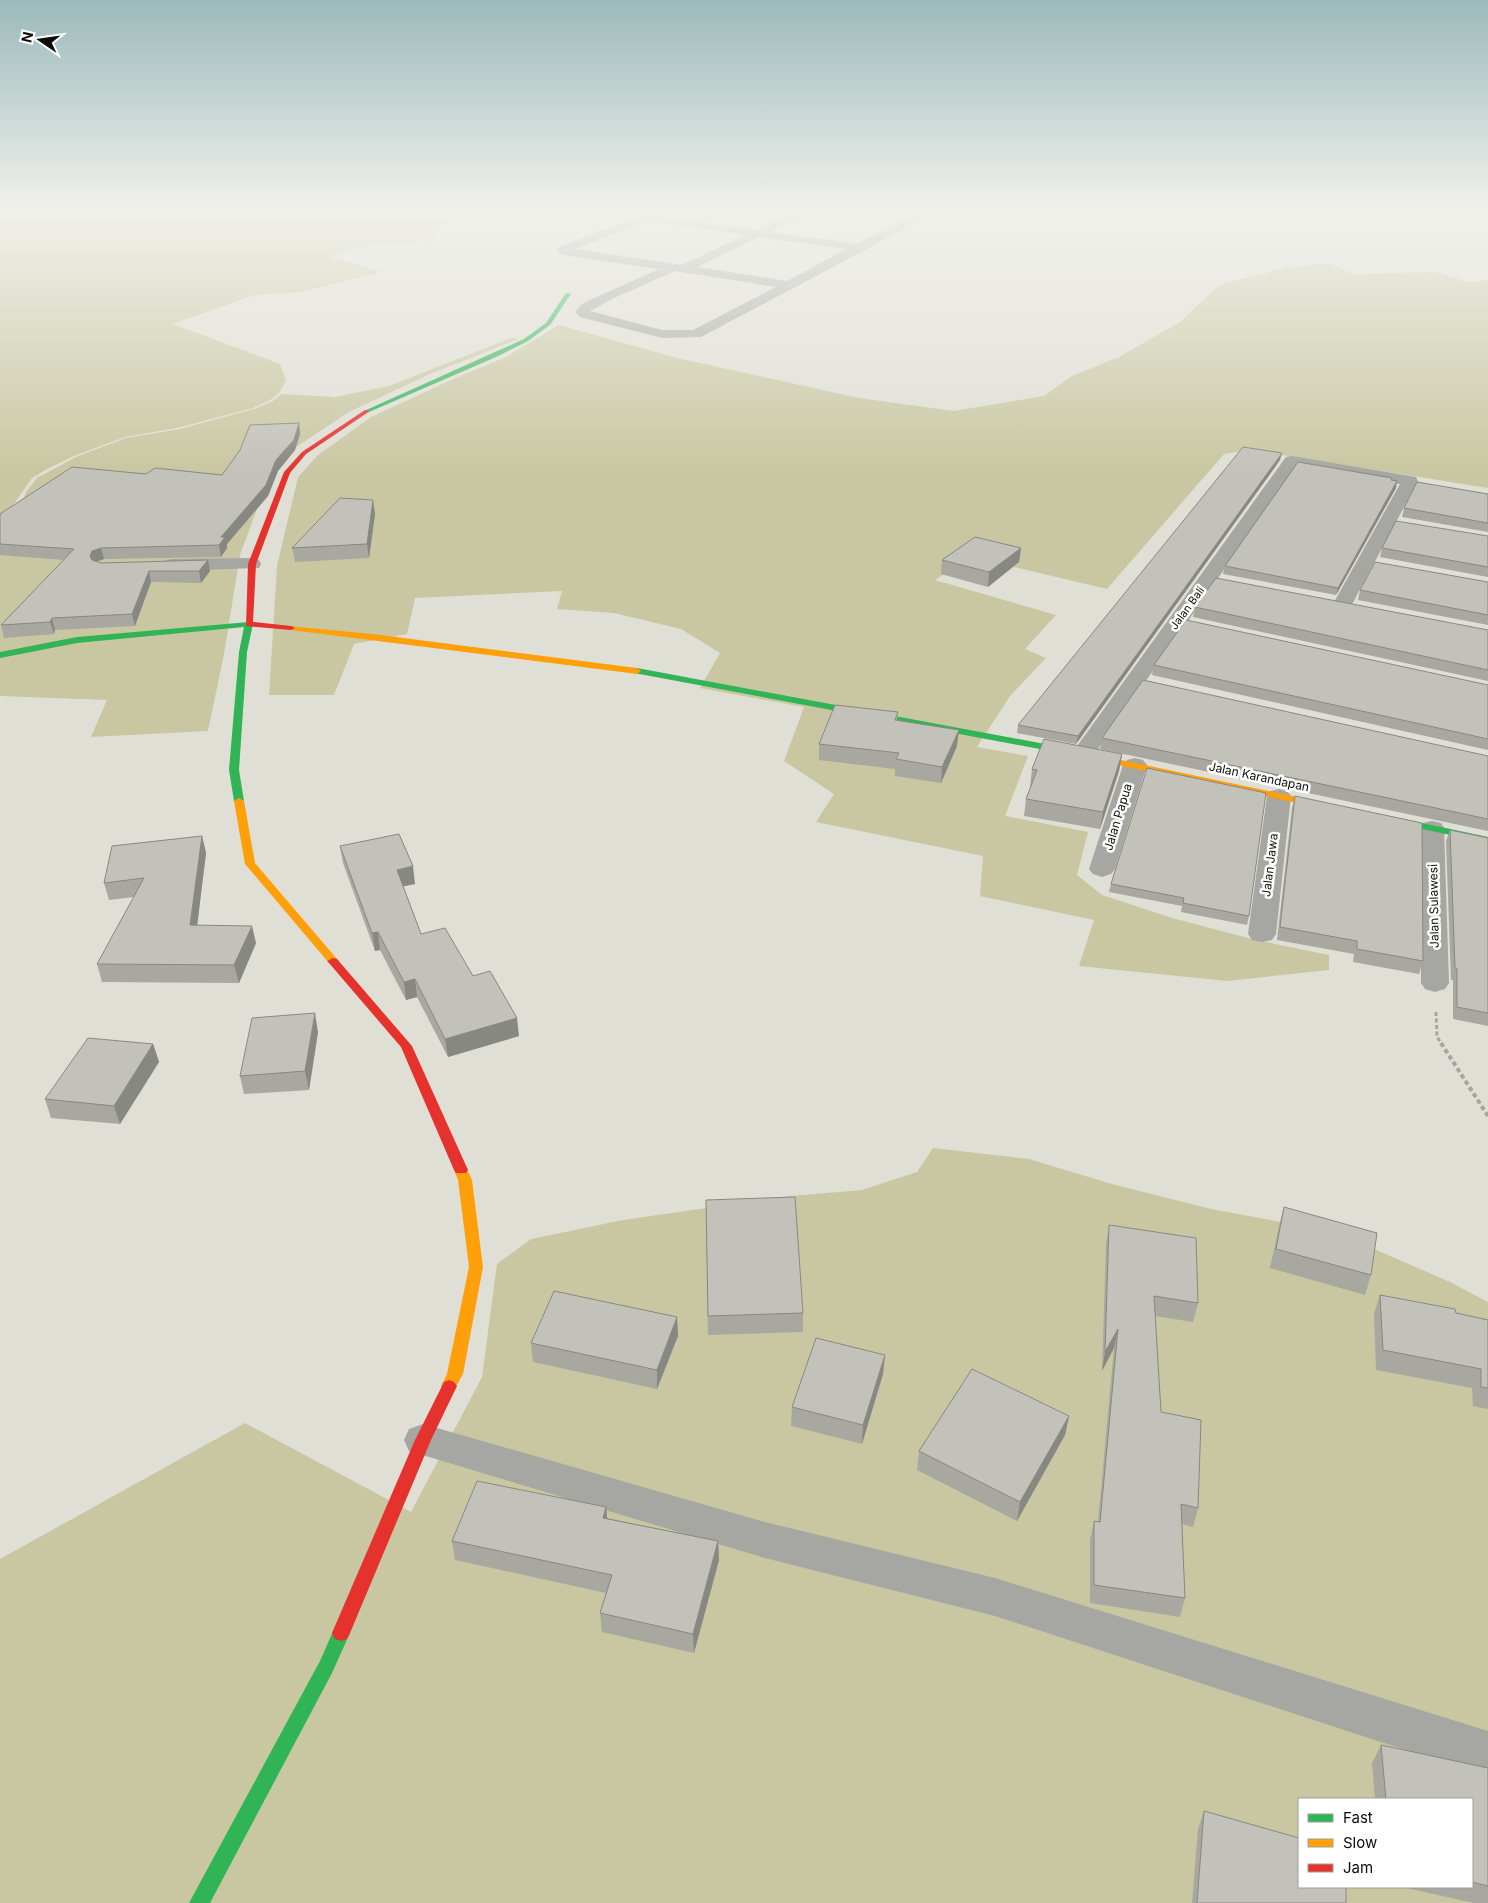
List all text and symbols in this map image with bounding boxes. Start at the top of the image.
north arrow [15,15,65,65]
text: N [17,30,36,44]
street label: Jalan Bali [1167,584,1207,632]
street label: Jalan Karandapan [1208,759,1311,794]
street label: Jalan Papua [1100,782,1135,852]
street label: Jalan Jawa [1258,832,1281,898]
street label: Jalan Sulawesi [1425,864,1442,948]
legend [1298,1798,1473,1888]
text: Fast [1343,1808,1373,1827]
text: Slow [1343,1833,1377,1852]
text: Jam [1343,1858,1373,1877]

